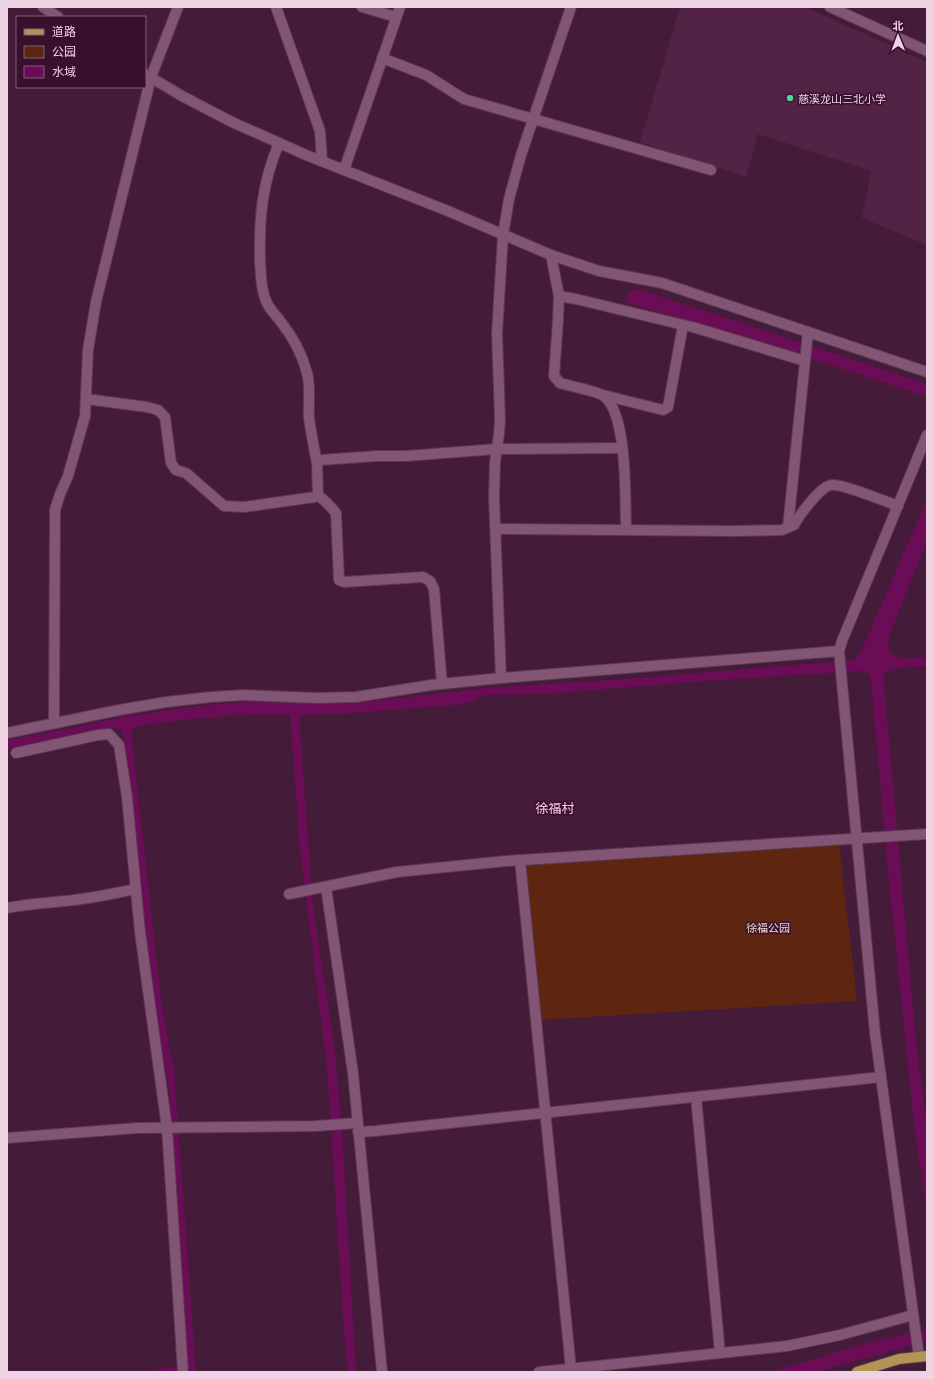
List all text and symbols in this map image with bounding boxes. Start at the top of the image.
legend [16,16,146,88]
north arrow [878,16,918,56]
text: 北 [892,19,903,32]
text: 道路 [52,24,76,38]
text: 公园 [52,44,76,58]
text: 水域 [52,64,76,78]
place label: 慈溪龙山三北小学 [798,92,886,105]
marker: 慈溪龙山三北小学 [785,93,795,103]
district label: 徐福村 [535,800,575,816]
park label: 徐福公园 [746,921,790,934]

